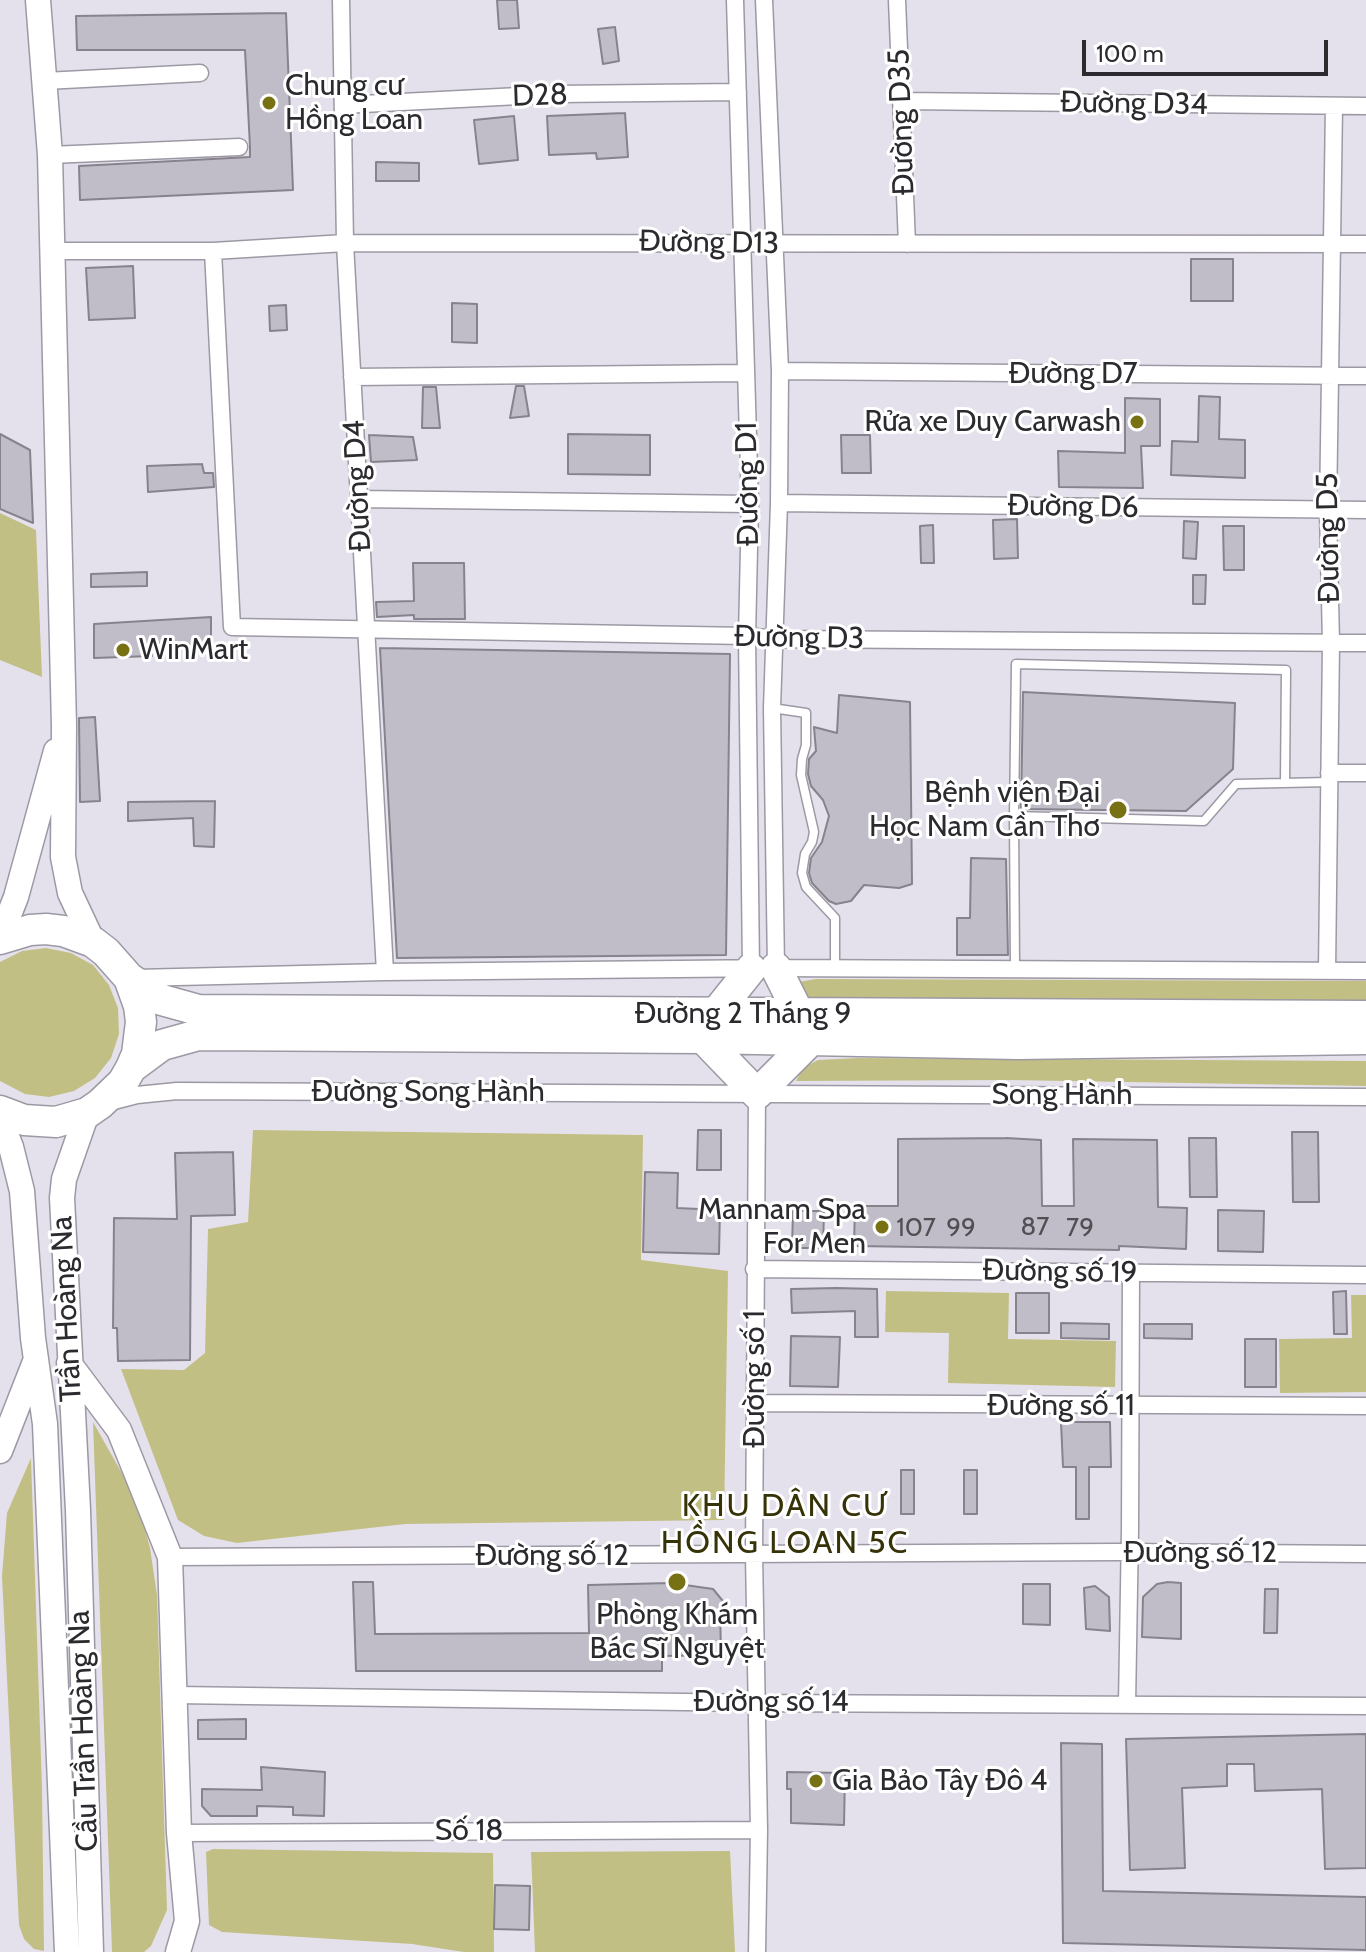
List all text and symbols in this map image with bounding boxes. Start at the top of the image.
scale bar [1086,24,1332,74]
text: 100 m [1096,39,1164,68]
street label: Đường D35 [881,48,923,196]
place label: Chung cư Hồng Loan [285,68,423,138]
street label: D28 [512,77,568,115]
street label: Đường D34 [1060,85,1208,123]
marker: Chung cư Hồng Loan [260,94,278,112]
street label: Đường D13 [639,224,779,262]
street label: Đường D7 [1009,356,1137,392]
place label: Rửa xe Duy Carwash [864,404,1121,440]
marker: Rửa xe Duy Carwash [1128,413,1146,431]
street label: Đường D4 [337,419,379,553]
street label: Đường D1 [729,422,767,546]
street label: Đường D5 [1310,472,1348,604]
street label: Đường D6 [1007,488,1139,526]
street label: Đường D3 [734,619,864,657]
place label: WinMart [139,632,248,668]
marker: WinMart [114,641,132,659]
place label: Bệnh viện Đại Học Nam Cần Thơ [869,775,1100,846]
marker: Bệnh viện Đại Học Nam Cần Thơ [1107,799,1129,821]
street label: Đường 2 Tháng 9 [635,996,851,1032]
street label: Đường Song Hành [311,1074,545,1110]
street label: Song Hành [992,1077,1132,1113]
place label: Mannam Spa For Men [698,1192,866,1262]
house number: 87 [1021,1211,1049,1243]
house number: 107 [896,1212,936,1244]
house number: 99 [946,1212,976,1244]
house number: 79 [1066,1212,1094,1244]
street label: Trần Hoàng Na [44,1215,90,1403]
marker: Mannam Spa For Men [873,1218,891,1236]
street label: Đường số 19 [982,1253,1138,1291]
street label: Đường số 1 [737,1310,773,1448]
street label: Đường số 11 [987,1388,1135,1424]
district label: KHU DÂN CƯ HỒNG LOAN 5C [661,1488,909,1563]
street label: Đường số 12 [1123,1535,1277,1571]
street label: Đường số 12 [475,1538,629,1574]
marker: Phòng Khám Bác Sĩ Nguyệt [666,1571,688,1593]
place label: Phòng Khám Bác Sĩ Nguyệt [590,1597,764,1668]
street label: Cầu Trần Hoàng Na [62,1610,106,1852]
street label: Đường số 14 [693,1684,849,1720]
place label: Gia Bảo Tây Đô 4 [832,1763,1047,1799]
marker: Gia Bảo Tây Đô 4 [807,1772,825,1790]
street label: Số 18 [435,1813,503,1849]

